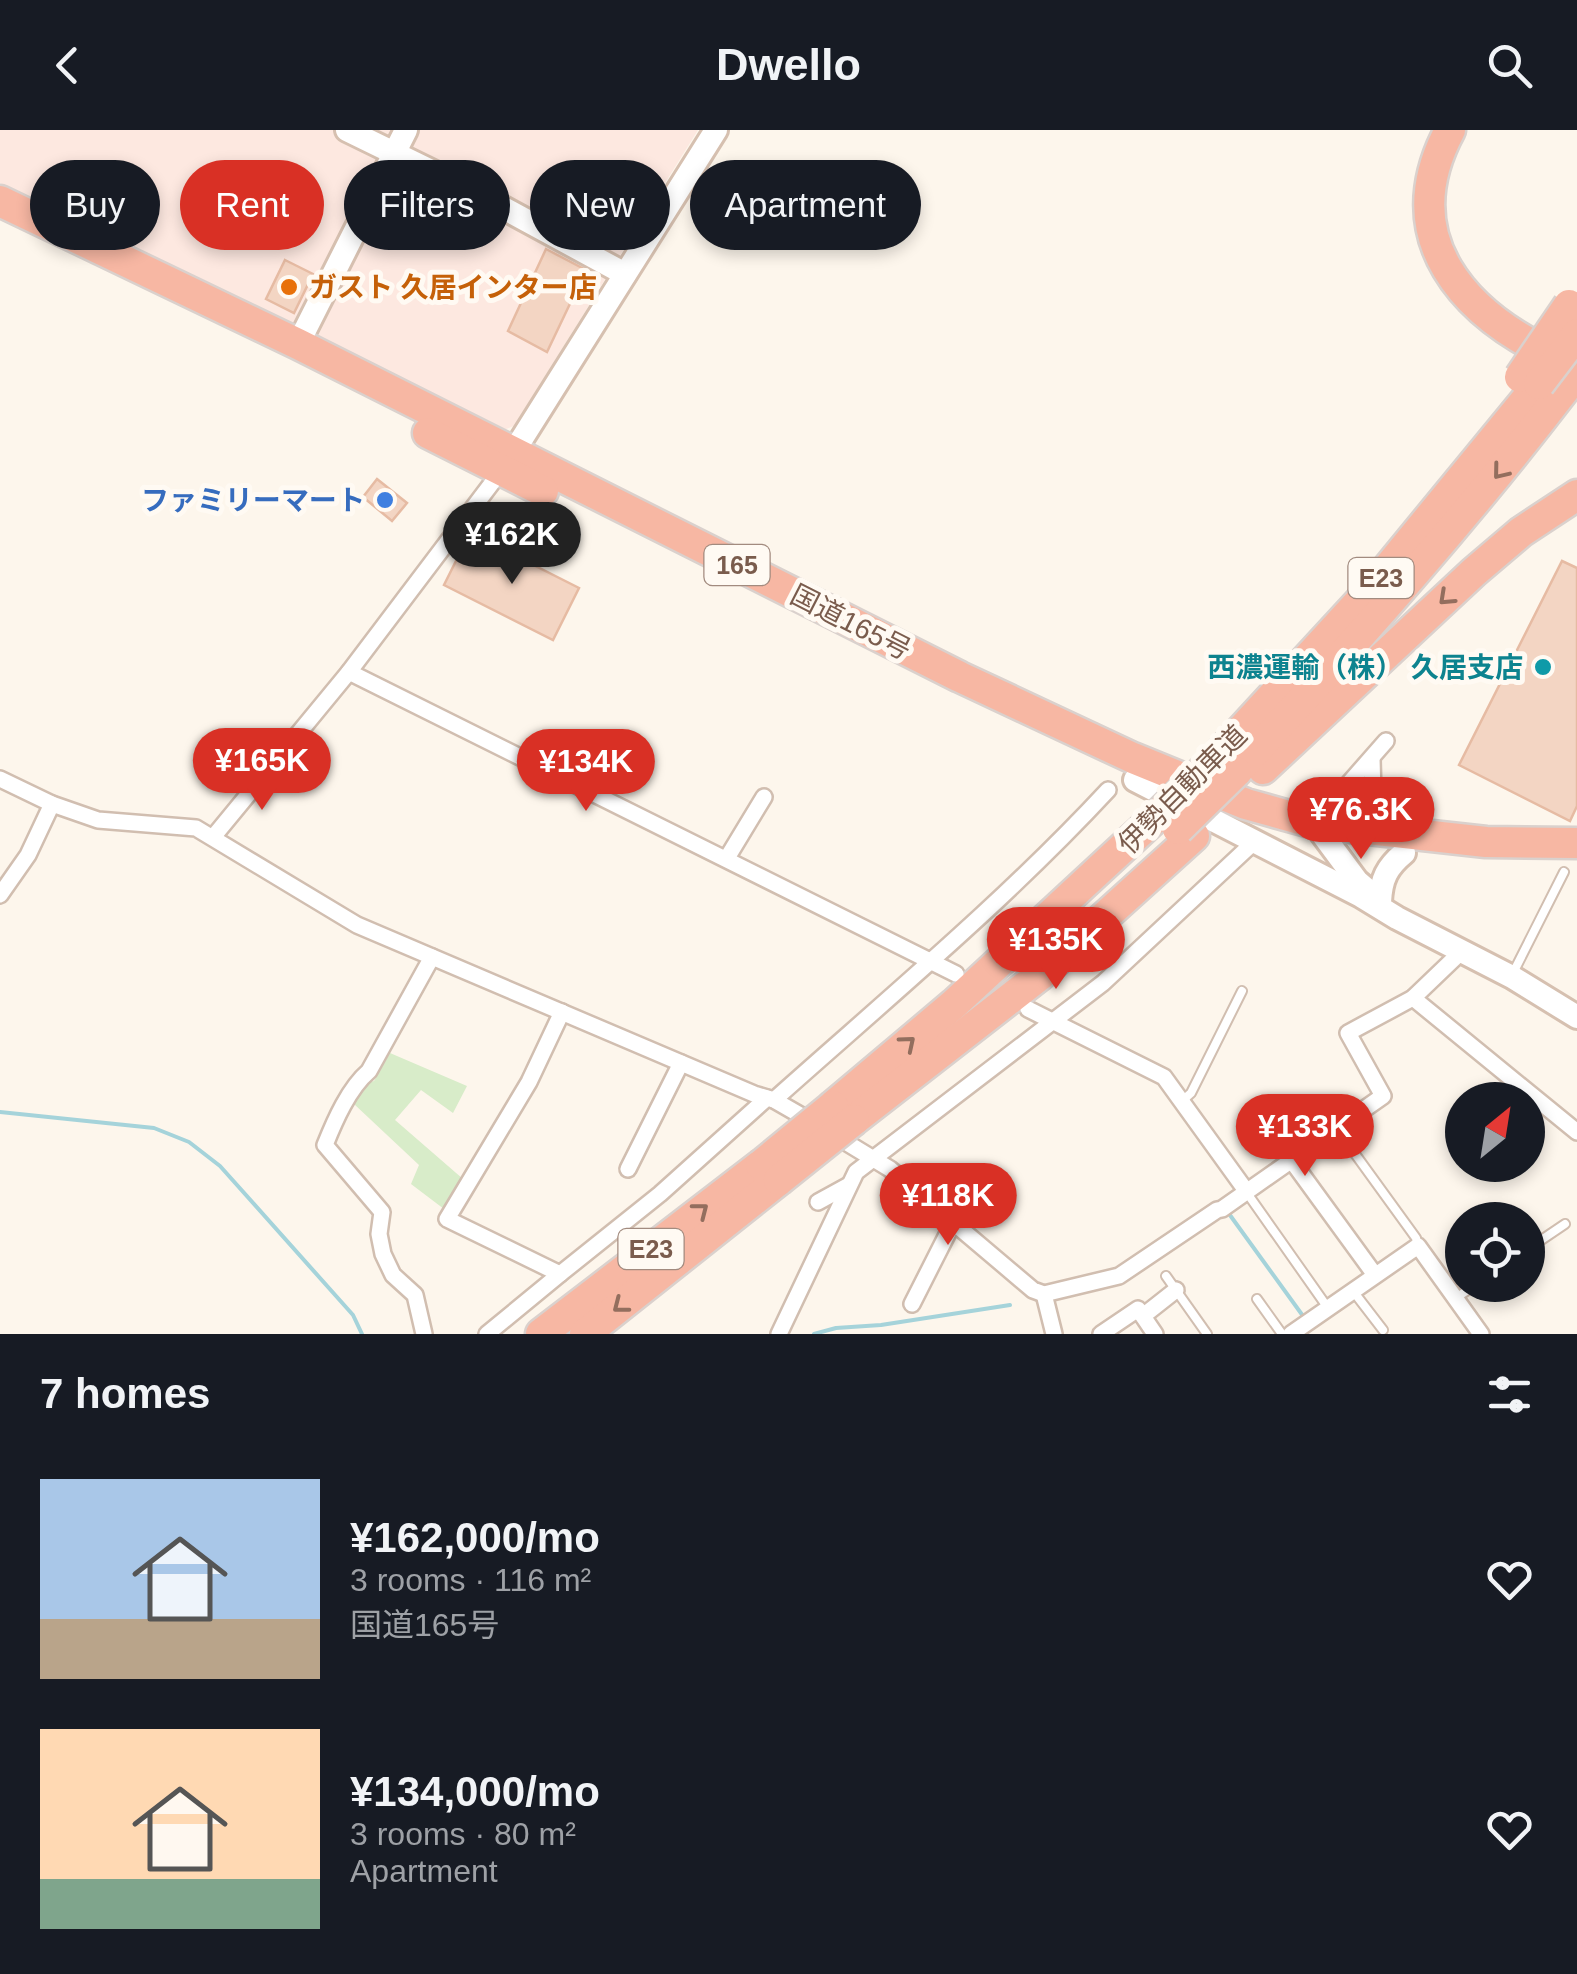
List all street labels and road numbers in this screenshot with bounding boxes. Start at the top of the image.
road number: 165 [704,545,770,585]
road number: E23 [1348,558,1414,598]
street label: 国道165号 [786,579,916,666]
street label: 伊勢自動車道 [1112,719,1253,860]
road number: E23 [618,1229,684,1269]

